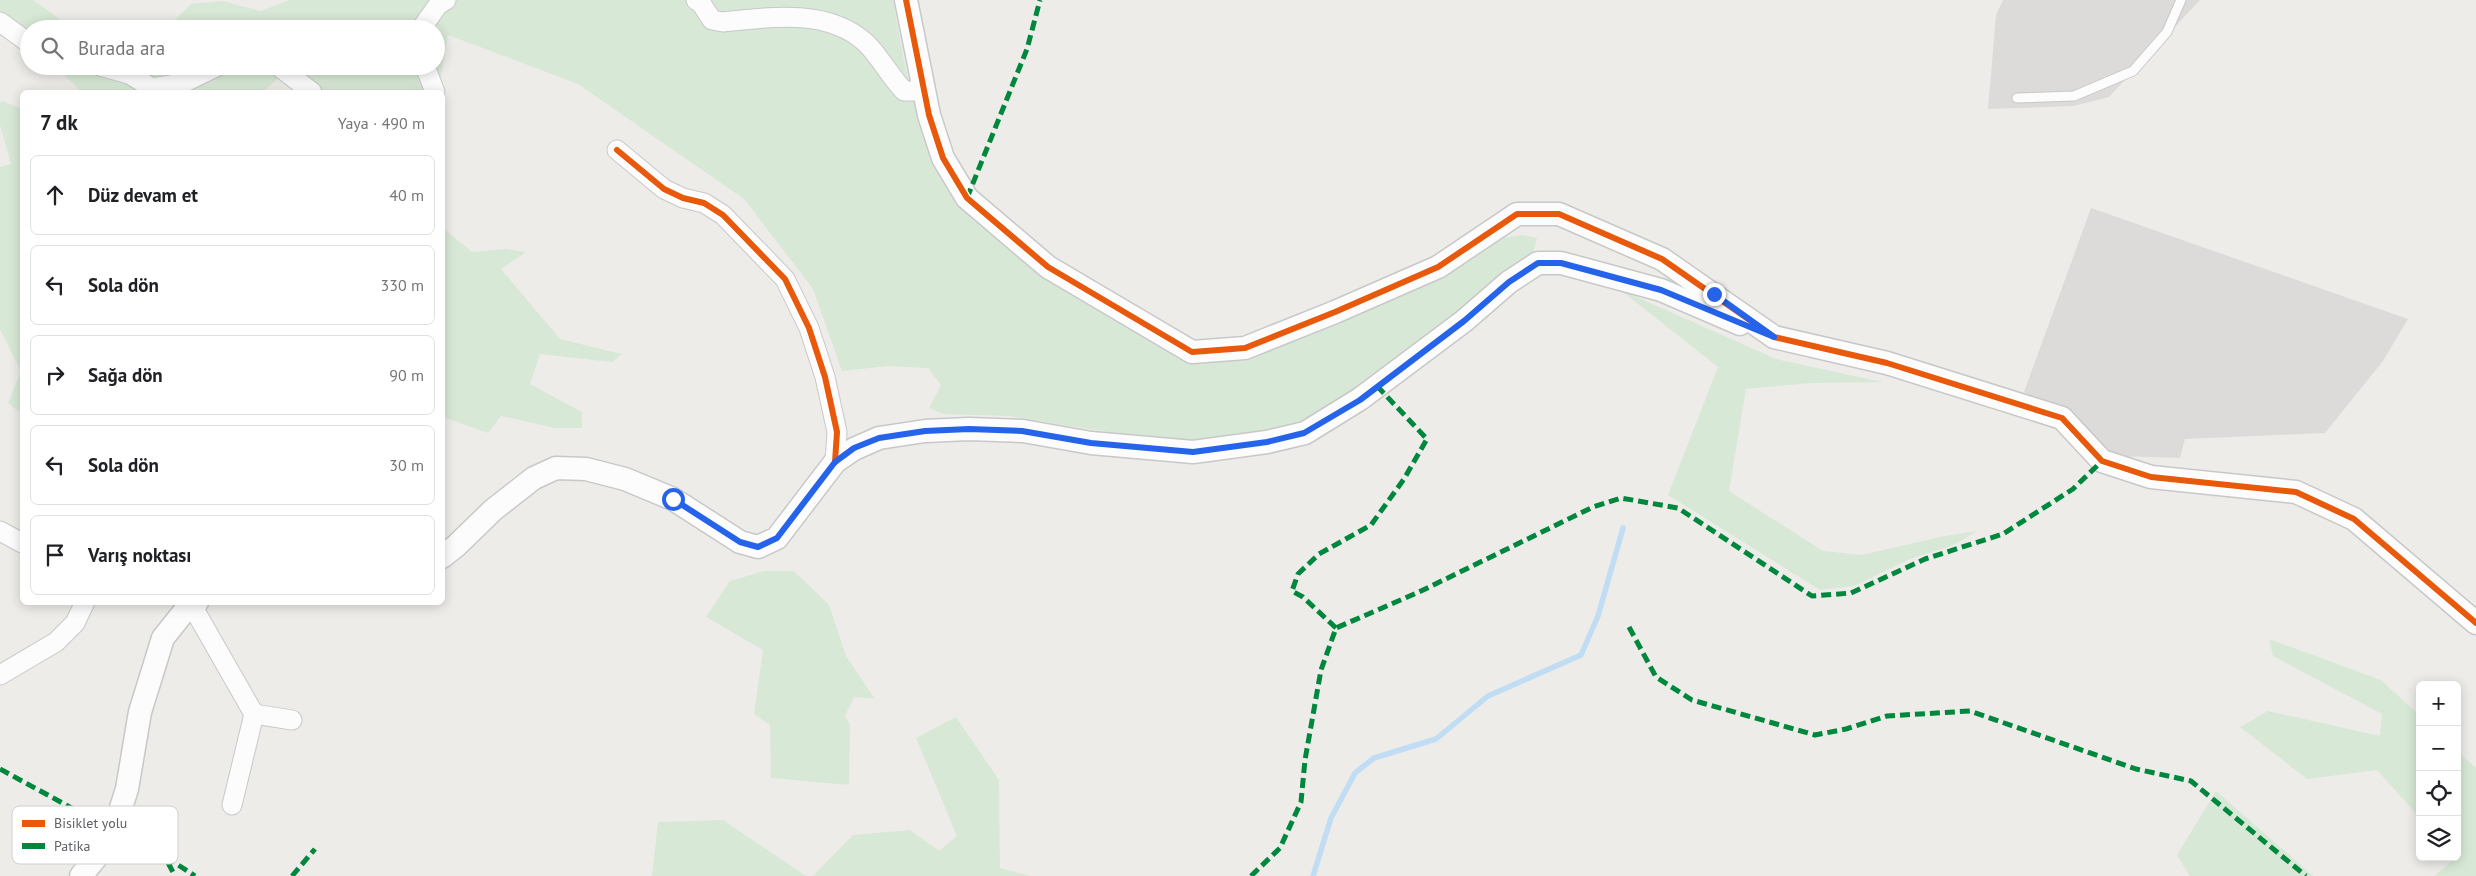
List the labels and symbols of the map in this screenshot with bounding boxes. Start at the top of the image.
route end [1703,283,1726,306]
route start [662,488,685,511]
legend [12,806,178,864]
text: Bisiklet yolu [54,814,127,832]
text: Patika [54,837,90,855]

